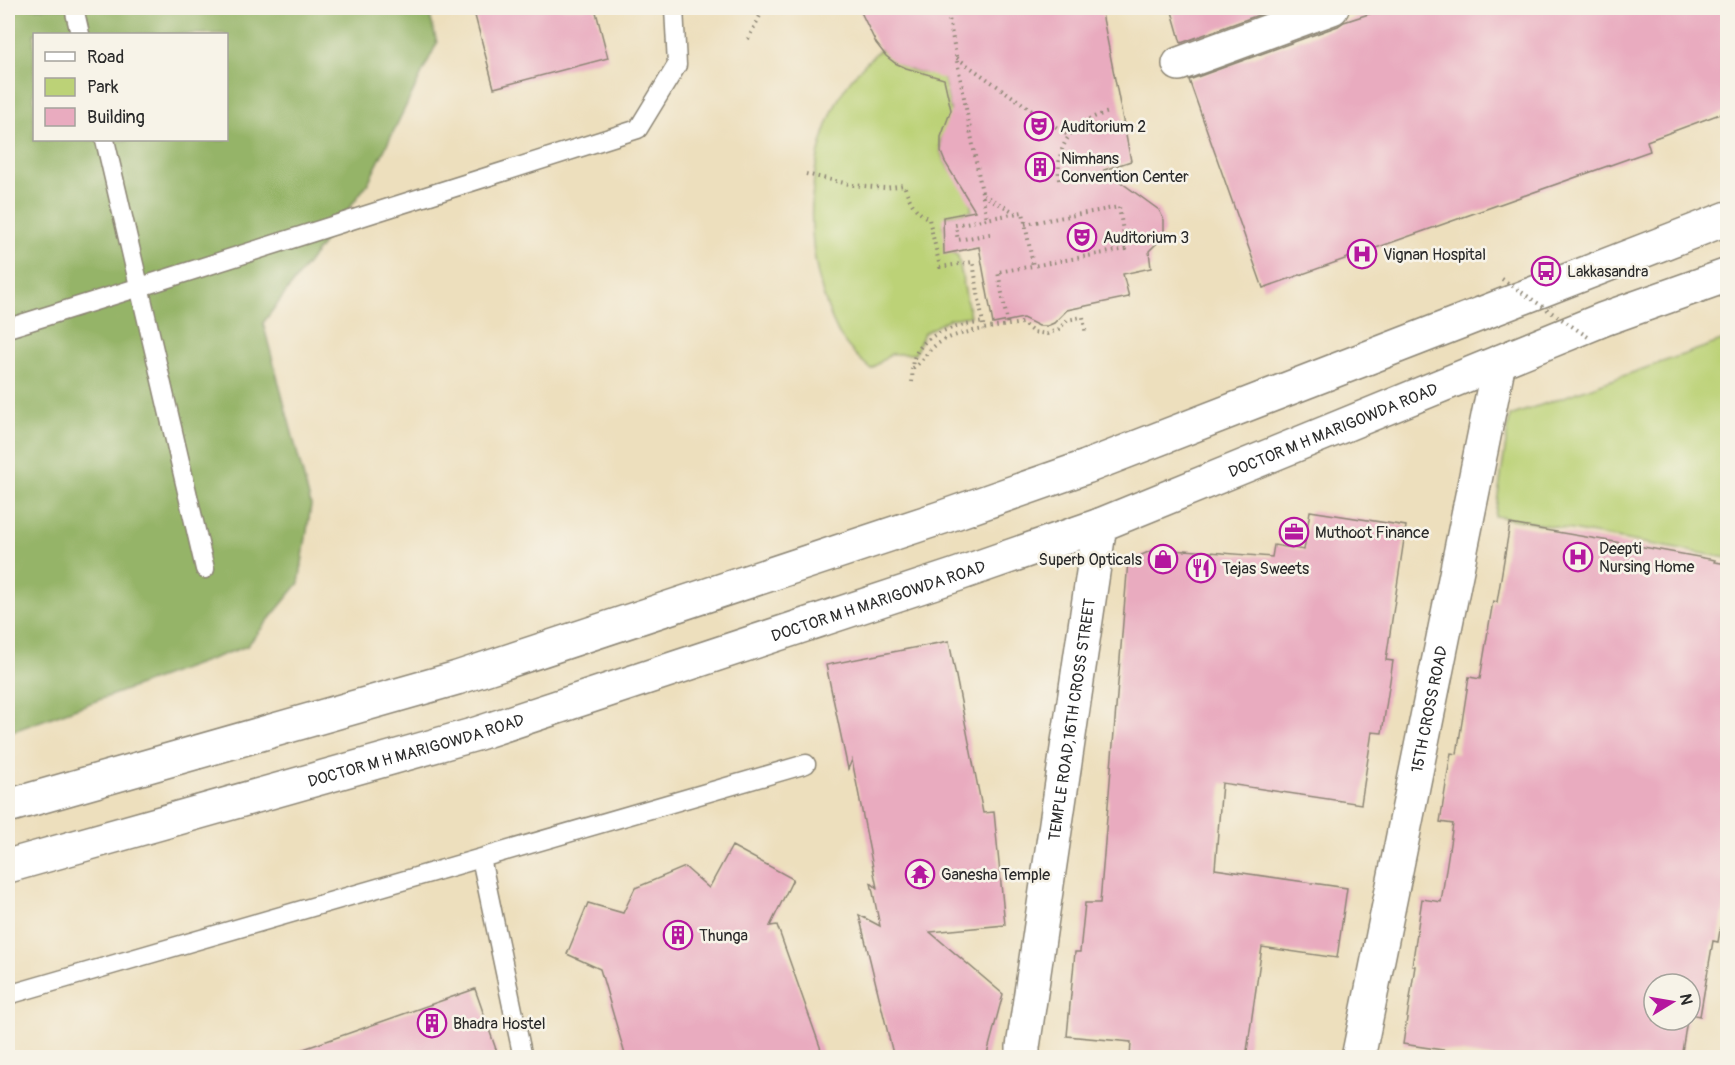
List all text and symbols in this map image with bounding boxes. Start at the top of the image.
legend [33,33,228,141]
text: Road [87,46,124,69]
text: Park [87,76,119,99]
text: Building [87,106,145,129]
theatre icon: Auditorium 2 [1023,110,1055,142]
place label: Auditorium 2 [1060,117,1146,137]
place label: Nimhans Convention Center [1061,149,1189,187]
building icon: Nimhans Convention Center [1024,151,1056,183]
theatre icon: Auditorium 3 [1066,221,1098,253]
place label: Auditorium 3 [1103,228,1189,248]
hospital icon: Vignan Hospital [1346,238,1378,270]
place label: Vignan Hospital [1383,245,1486,265]
bus stop icon: Lakkasandra [1530,255,1562,287]
place label: Lakkasandra [1567,262,1648,282]
street label: DOCTOR M H MARIGOWDA ROAD [1226,379,1441,482]
office icon: Muthoot Finance [1278,516,1310,548]
place label: Muthoot Finance [1315,523,1429,543]
place label: Deepti Nursing Home [1599,539,1694,577]
hospital icon: Deepti Nursing Home [1562,541,1594,573]
shop icon: Superb Opticals [1147,543,1179,575]
place label: Superb Opticals [1039,550,1142,570]
restaurant icon: Tejas Sweets [1185,552,1217,584]
street label: DOCTOR M H MARIGOWDA ROAD [769,557,988,646]
place label: Tejas Sweets [1222,559,1309,579]
street label: TEMPLE ROAD,16TH CROSS STREET [1045,597,1100,842]
street label: 15TH CROSS ROAD [1407,644,1452,774]
street label: DOCTOR M H MARIGOWDA ROAD [306,710,527,792]
temple icon: Ganesha Temple [904,858,936,890]
place label: Ganesha Temple [941,865,1050,885]
building icon: Thunga [662,919,694,951]
place label: Thunga [699,926,748,946]
north arrow [1642,972,1702,1032]
text: N [1675,992,1697,1007]
building icon: Bhadra Hostel [416,1007,448,1039]
place label: Bhadra Hostel [453,1014,545,1034]

